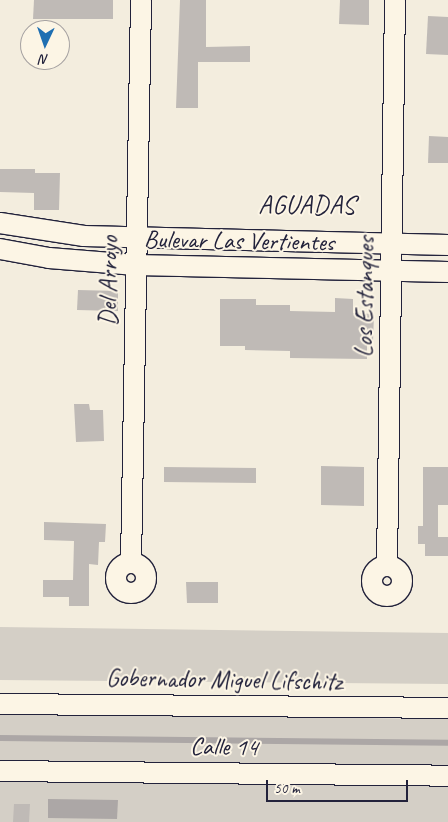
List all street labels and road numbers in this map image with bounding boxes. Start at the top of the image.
street label: Bulevar Las Vertientes [144,224,334,258]
street label: Del Arroyo [93,236,125,326]
street label: Los Estanques [349,236,381,358]
street label: Gobernador Miguel Lifschitz [105,663,343,697]
street label: Calle 14 [190,731,258,763]

